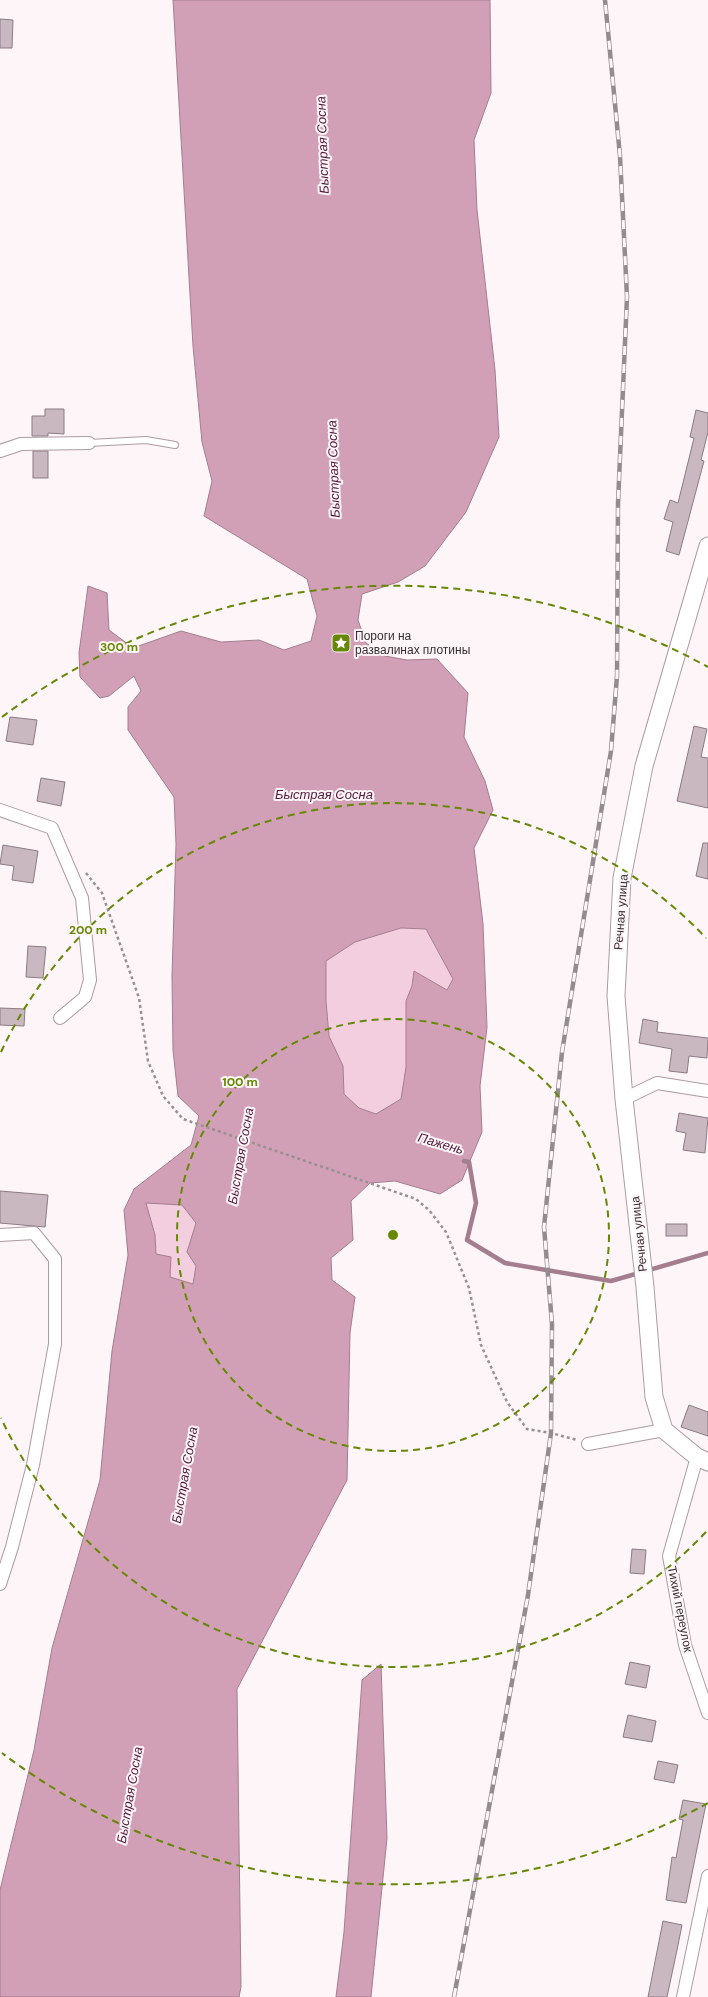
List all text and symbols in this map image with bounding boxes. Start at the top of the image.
water label: Быстрая Сосна [312,96,333,194]
water label: Быстрая Сосна [323,420,344,518]
place label: Пороги на развалинах плотины [355,628,470,658]
place icon: Пороги на развалинах плотины [330,632,352,654]
text: 300 m [100,639,138,655]
water label: Быстрая Сосна [275,786,373,803]
street label: Речная улица [610,873,632,950]
text: 200 m [69,922,107,938]
text: 100 m [222,1074,258,1090]
water label: Быстрая Сосна [224,1106,257,1206]
water label: Пажень [416,1129,466,1158]
street label: Речная улица [627,1195,651,1273]
centre of rings [386,1228,400,1242]
water label: Быстрая Сосна [168,1425,201,1525]
street label: Тихий переулок [664,1565,696,1654]
water label: Быстрая Сосна [113,1745,146,1845]

